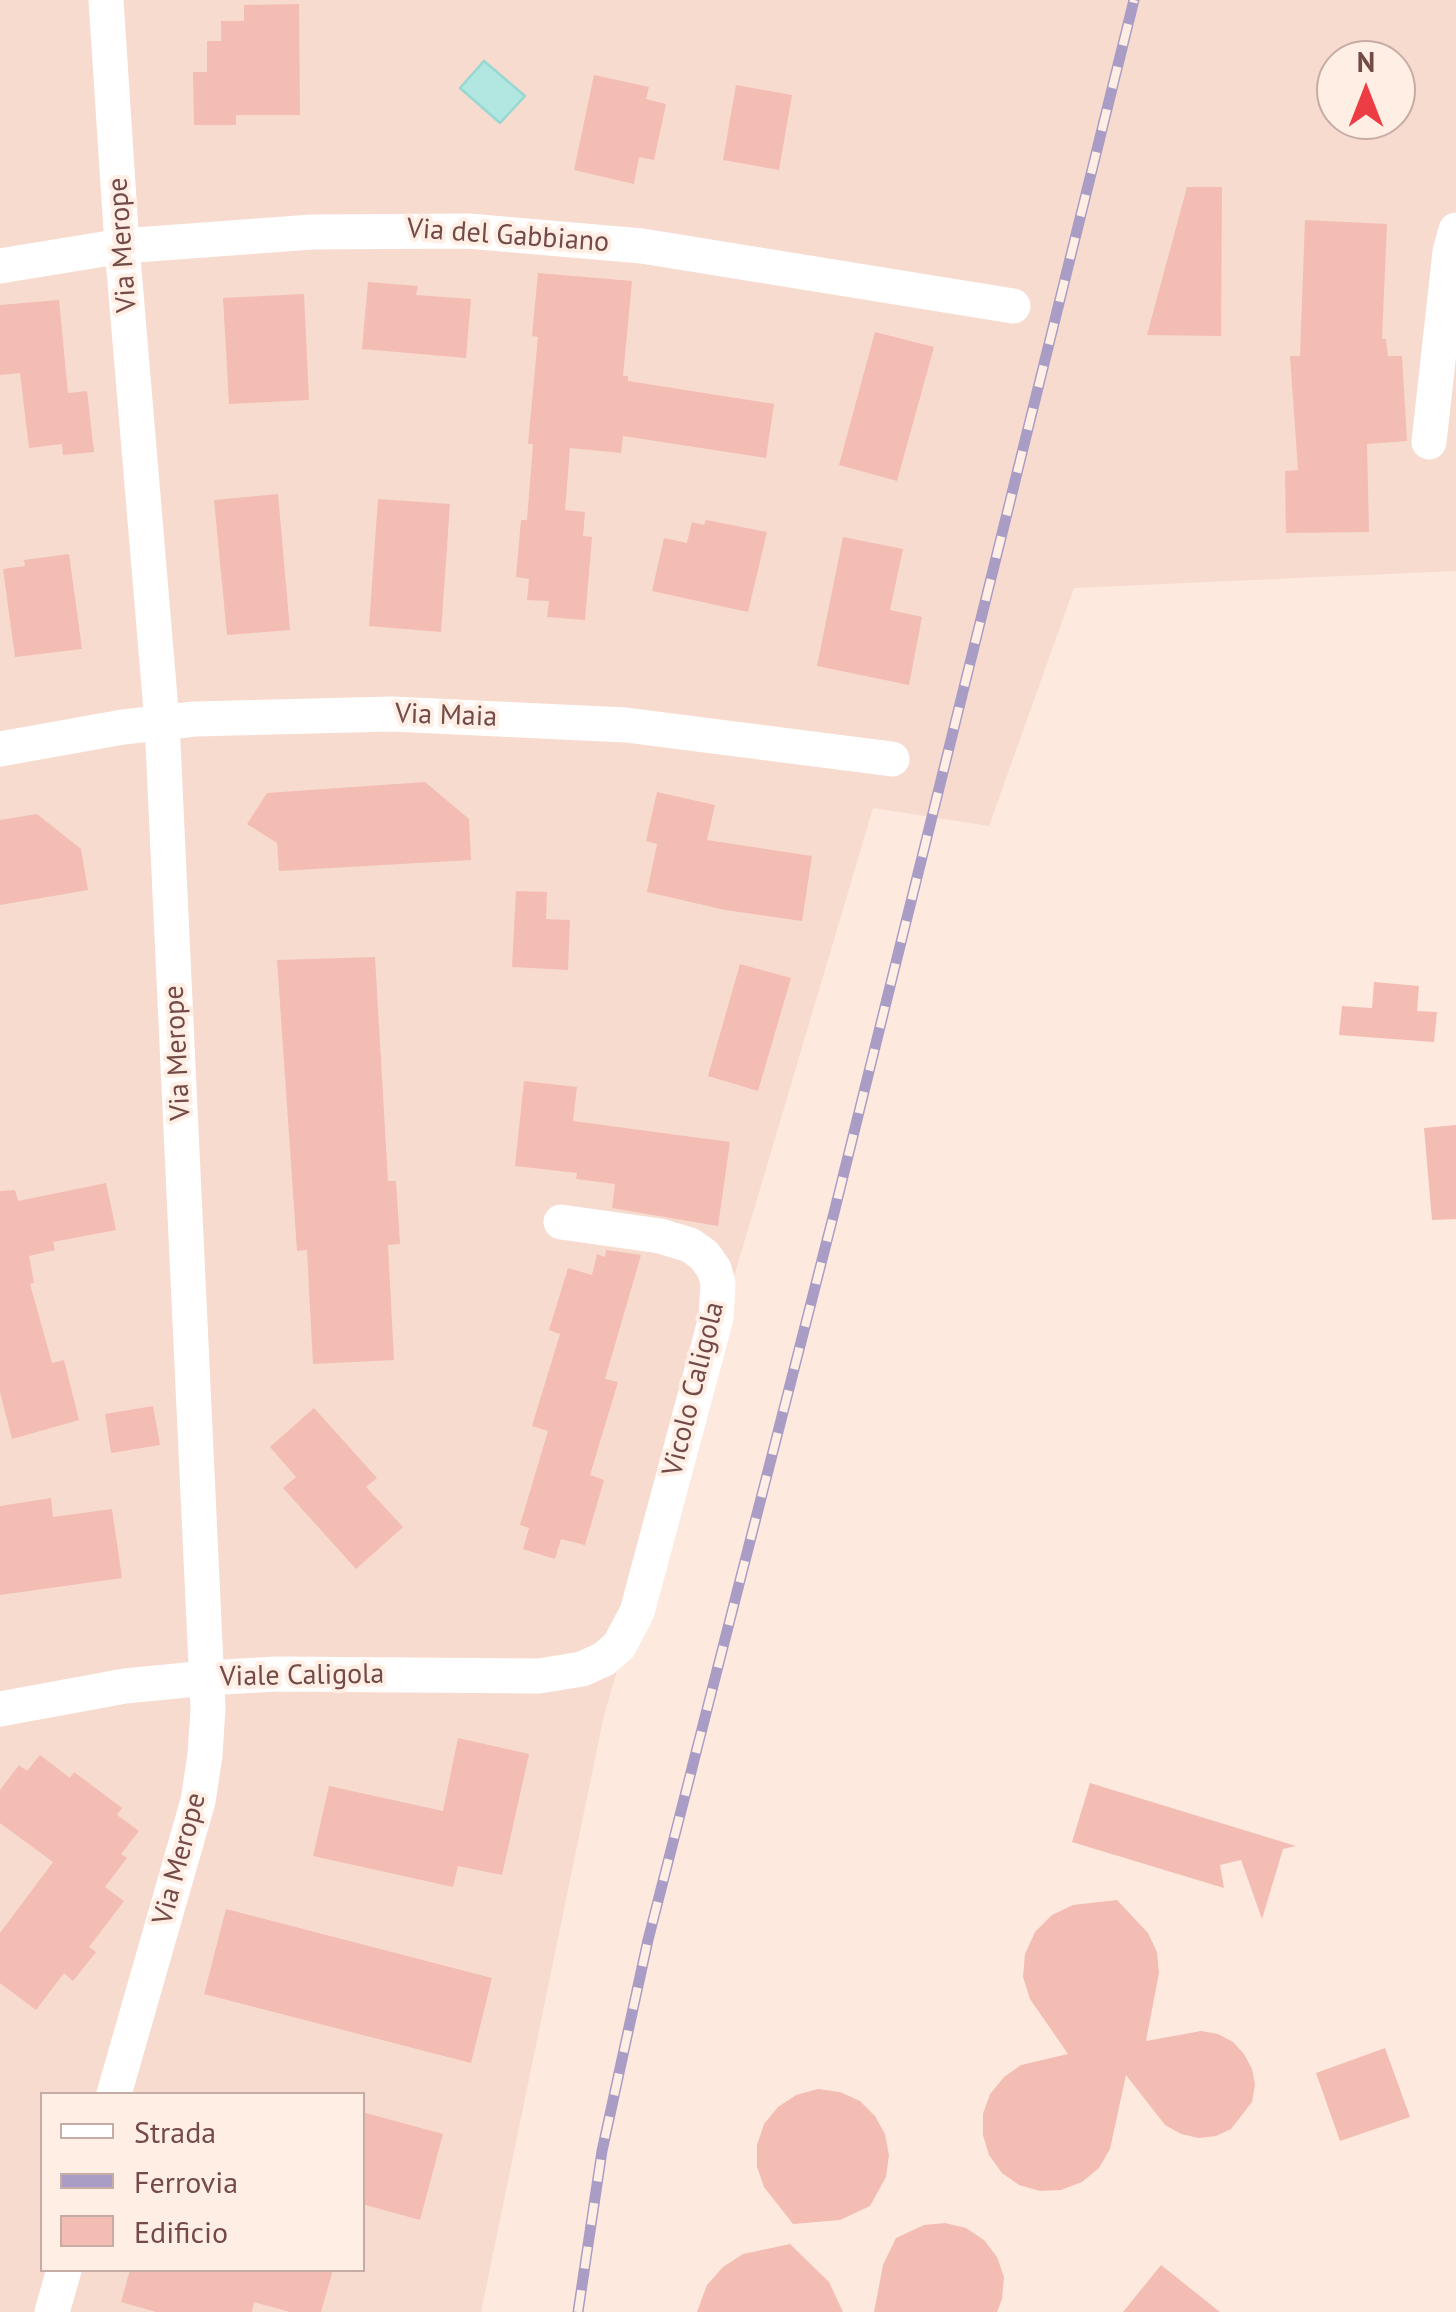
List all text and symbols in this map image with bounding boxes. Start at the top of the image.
north arrow [1316,40,1416,140]
text: N [1357,43,1375,80]
street label: Via Merope [102,176,144,314]
street label: Via del Gabbiano [406,212,610,260]
street label: Via Maia [394,697,498,735]
street label: Via Merope [158,985,198,1121]
street label: Vicolo Caligola [656,1298,732,1480]
street label: Viale Caligola [220,1658,384,1694]
street label: Via Merope [146,1789,214,1929]
legend [40,2092,365,2272]
text: Strada [134,2112,216,2151]
text: Ferrovia [134,2162,238,2201]
text: Edificio [134,2212,228,2251]

